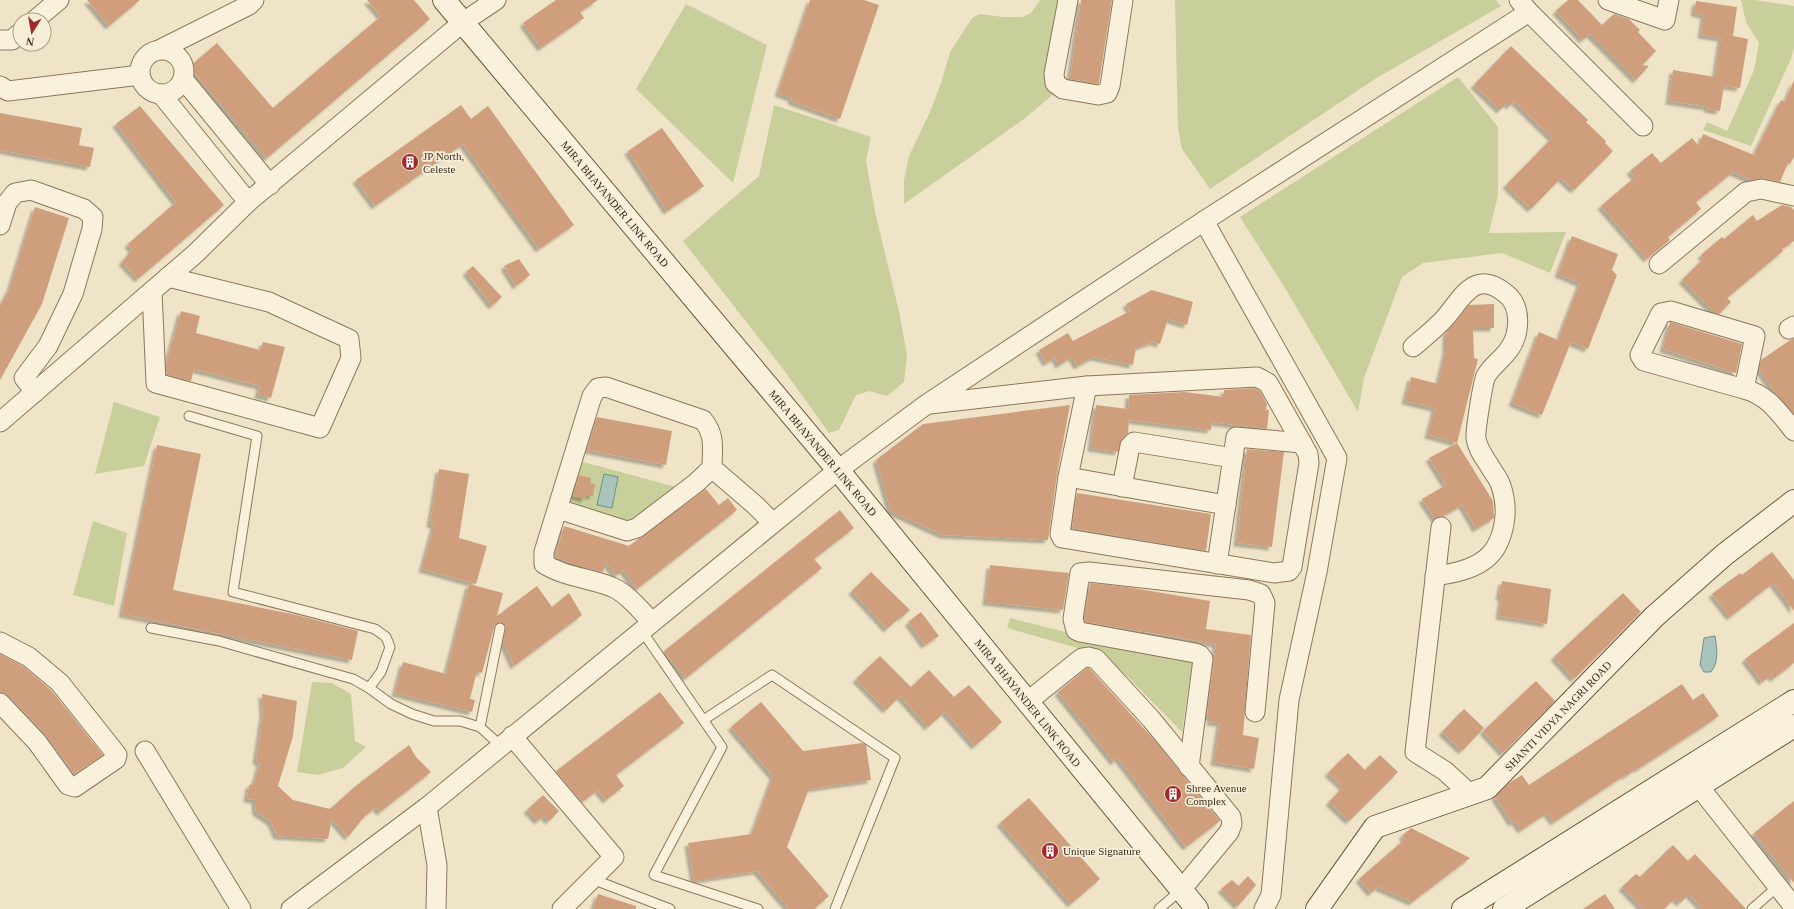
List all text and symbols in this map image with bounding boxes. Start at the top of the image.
north arrow [12,12,52,52]
text: N [25,35,35,48]
street label: MIRA BHAYANDER LINK ROAD [559,139,671,269]
place label: JP North, Celeste [423,150,464,175]
building icon: JP North, Celeste [400,152,420,172]
street label: MIRA BHAYANDER LINK ROAD [767,388,879,518]
street label: MIRA BHAYANDER LINK ROAD [973,637,1083,769]
street label: SHANTI VIDYA NAGRI ROAD [1502,659,1614,773]
place label: Shree Avenue Complex [1186,782,1247,807]
building icon: Shree Avenue Complex [1163,784,1183,804]
building icon: Unique Signature [1040,841,1060,861]
place label: Unique Signature [1063,845,1140,857]

